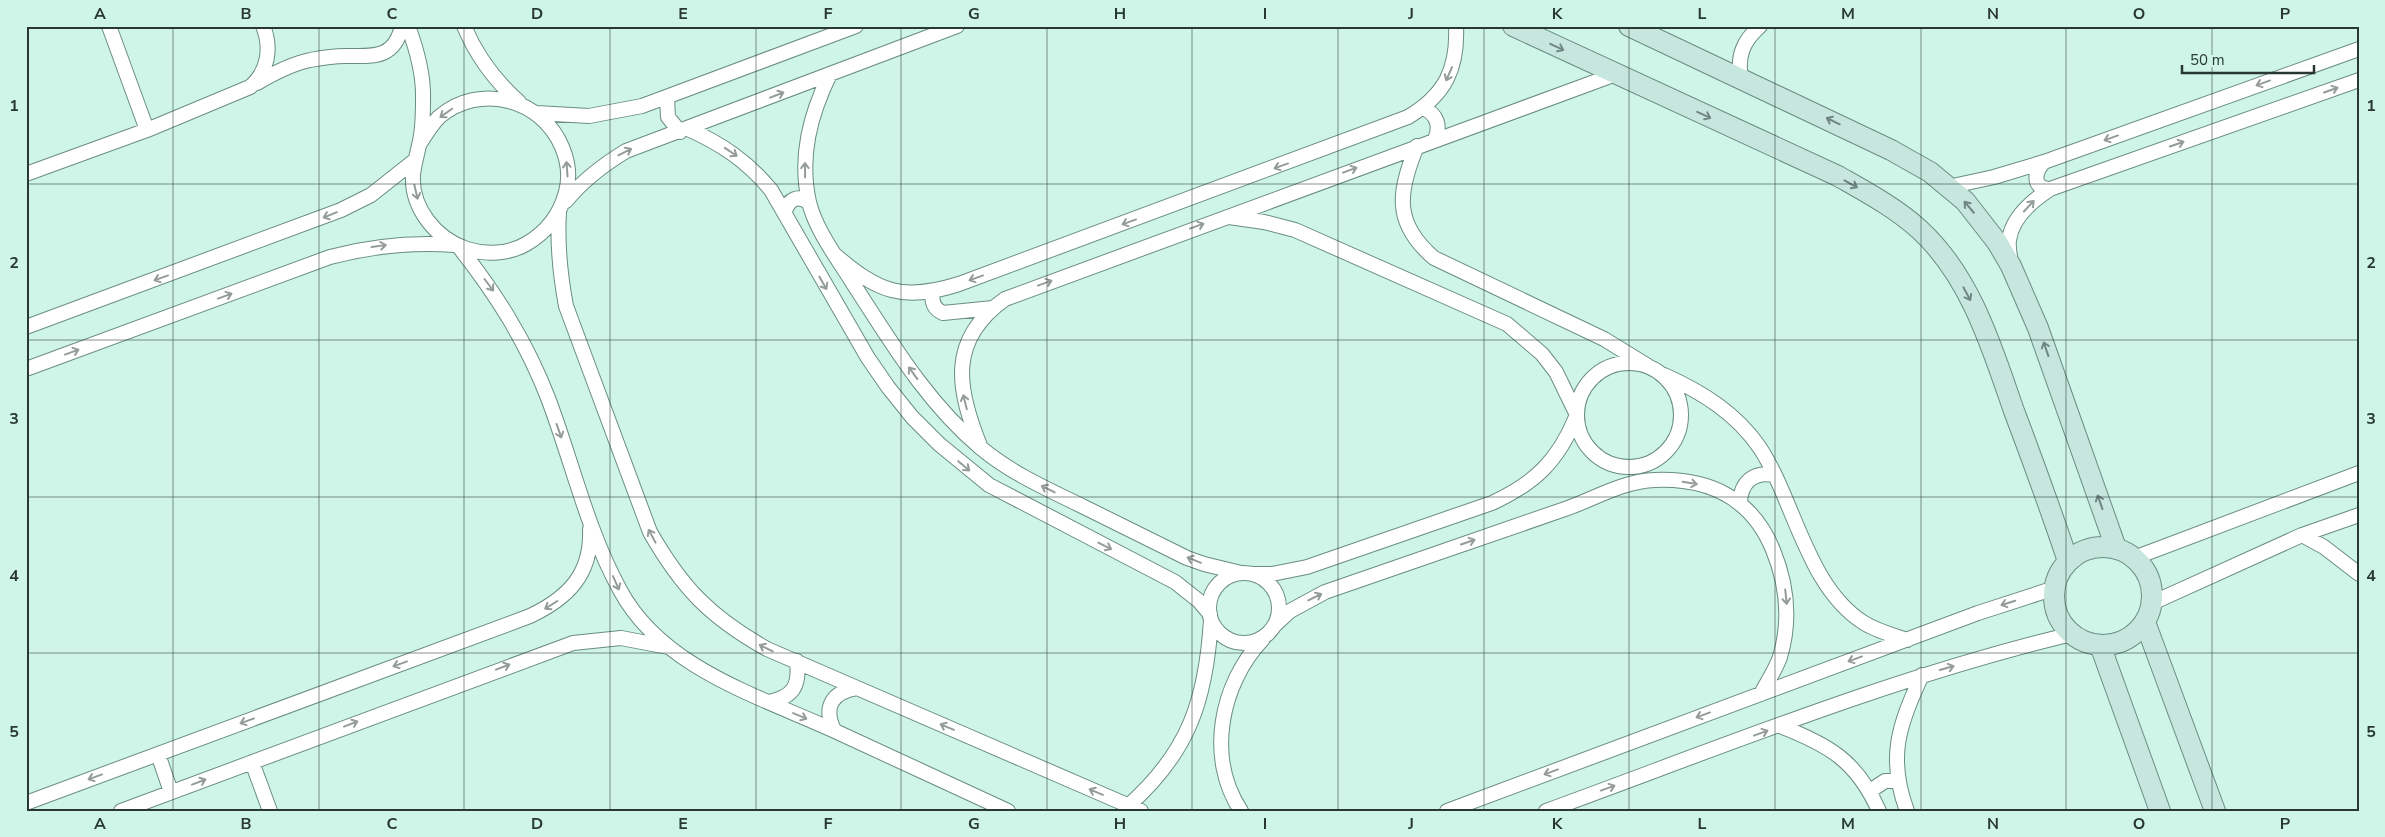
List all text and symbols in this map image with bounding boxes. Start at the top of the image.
text: A [94,3,106,25]
text: B [240,3,252,25]
text: C [387,3,398,25]
text: D [531,3,543,25]
text: E [678,3,688,25]
text: F [824,3,833,25]
text: G [968,3,980,25]
text: H [1114,3,1126,25]
text: I [1263,3,1267,25]
text: J [1407,3,1414,25]
text: K [1552,3,1564,25]
text: L [1698,3,1707,25]
text: M [1841,3,1855,25]
text: N [1987,3,1999,25]
text: O [2133,3,2145,25]
text: P [2280,3,2290,25]
one-way arrow [1549,42,1564,52]
scale bar [2182,42,2315,74]
text: 50 m [2190,50,2225,70]
one-way arrow [1444,66,1454,81]
one-way arrow [2256,79,2272,88]
one-way arrow [2322,85,2338,94]
one-way arrow [769,90,784,99]
text: 1 [9,95,19,117]
text: 1 [2366,95,2376,117]
one-way arrow [440,108,454,118]
one-way arrow [1696,110,1711,120]
one-way arrow [1826,116,1841,126]
one-way arrow [2103,134,2119,143]
one-way arrow [2169,138,2185,148]
one-way arrow [617,147,632,156]
one-way arrow [724,147,738,157]
one-way arrow [562,162,572,178]
one-way arrow [1274,162,1289,171]
one-way arrow [801,163,810,179]
one-way arrow [1342,165,1357,174]
one-way arrow [1844,179,1858,189]
one-way arrow [411,184,421,200]
one-way arrow [2023,199,2035,212]
one-way arrow [1964,201,1975,214]
one-way arrow [323,211,338,220]
one-way arrow [1121,218,1137,227]
one-way arrow [1189,221,1205,230]
one-way arrow [370,241,386,251]
text: 2 [9,252,19,274]
text: 2 [2366,252,2376,274]
one-way arrow [154,274,169,283]
one-way arrow [969,274,984,283]
one-way arrow [819,275,829,290]
one-way arrow [484,278,494,292]
one-way arrow [1037,278,1052,287]
one-way arrow [1963,286,1972,301]
one-way arrow [216,291,232,300]
one-way arrow [2041,342,2050,357]
one-way arrow [64,347,79,356]
one-way arrow [908,366,918,380]
one-way arrow [960,394,969,410]
text: 3 [9,408,19,430]
text: 3 [2366,408,2376,430]
one-way arrow [555,423,564,438]
one-way arrow [957,460,970,471]
one-way arrow [1681,478,1697,488]
one-way arrow [1041,484,1056,493]
one-way arrow [2095,495,2104,511]
one-way arrow [647,529,657,544]
one-way arrow [1460,537,1475,546]
one-way arrow [1098,541,1113,551]
one-way arrow [1187,555,1202,564]
text: 4 [9,565,19,587]
text: 4 [2366,565,2376,587]
one-way arrow [612,575,622,590]
one-way arrow [1781,589,1791,605]
one-way arrow [1307,592,1322,601]
one-way arrow [2001,599,2016,608]
one-way arrow [544,601,558,611]
one-way arrow [759,643,774,652]
one-way arrow [1848,655,1864,664]
one-way arrow [392,660,408,669]
one-way arrow [496,662,511,671]
one-way arrow [1939,662,1955,672]
one-way arrow [792,711,807,721]
one-way arrow [1696,711,1711,720]
one-way arrow [240,717,255,726]
one-way arrow [343,719,358,729]
text: 5 [9,721,19,743]
text: 5 [2366,721,2376,743]
one-way arrow [940,722,955,732]
one-way arrow [1753,728,1768,737]
one-way arrow [1544,768,1559,777]
one-way arrow [88,773,103,782]
one-way arrow [191,777,206,786]
one-way arrow [1600,783,1615,792]
one-way arrow [1089,786,1104,796]
text: A [94,813,106,835]
text: B [240,813,252,835]
text: C [387,813,398,835]
text: D [531,813,543,835]
text: E [678,813,688,835]
text: F [824,813,833,835]
text: G [968,813,980,835]
text: H [1114,813,1126,835]
text: I [1263,813,1267,835]
text: J [1407,813,1414,835]
text: K [1552,813,1564,835]
text: L [1698,813,1707,835]
text: M [1841,813,1855,835]
text: N [1987,813,1999,835]
text: O [2133,813,2145,835]
text: P [2280,813,2290,835]

